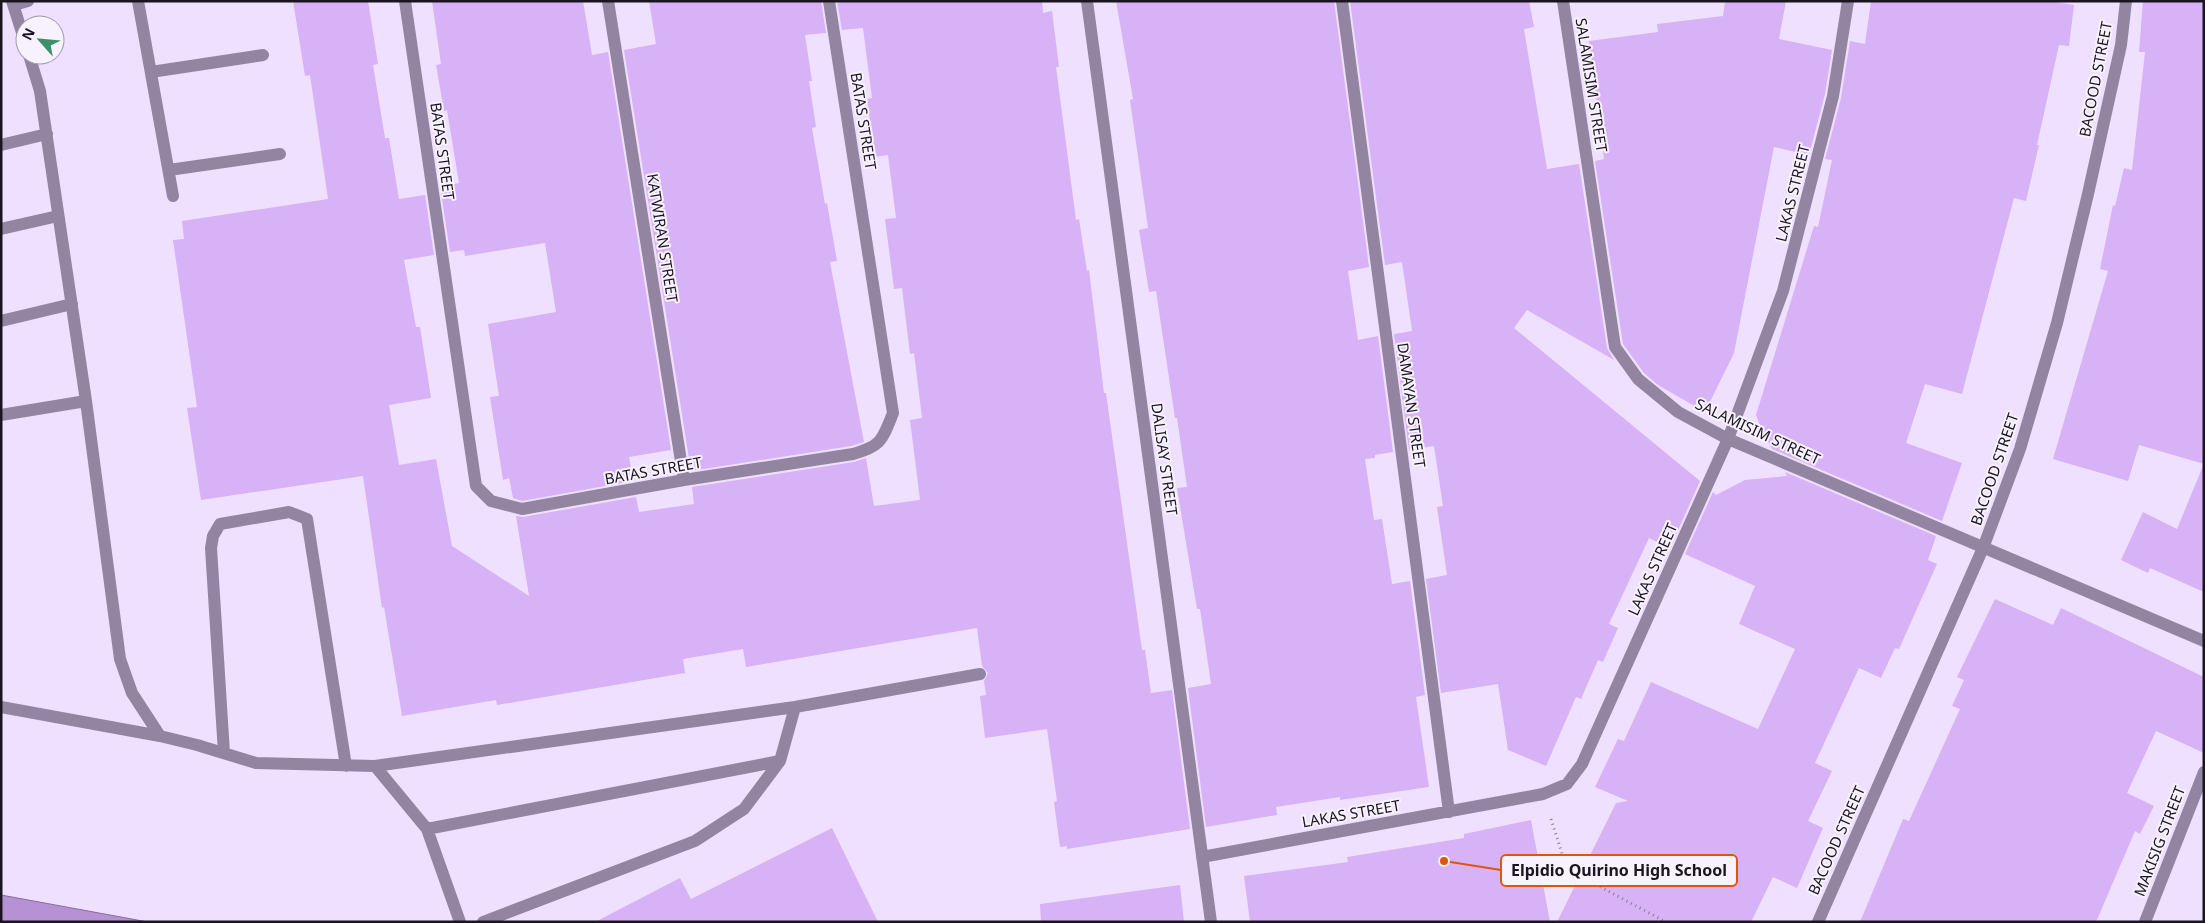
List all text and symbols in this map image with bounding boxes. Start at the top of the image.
north arrow [15,15,65,65]
street label: SALAMISIM STREET [1572,16,1613,154]
street label: BACOOD STREET [2074,19,2116,139]
text: N [17,24,39,43]
street label: BATAS STREET [846,71,882,172]
street label: BATAS STREET [426,101,460,202]
street label: LAKAS STREET [1770,142,1814,244]
street label: KATWIRAN STREET [643,172,683,305]
street label: DAMAYAN STREET [1393,341,1431,469]
street label: SALAMISIM STREET [1692,393,1824,469]
street label: DALISAY STREET [1147,401,1183,517]
street label: BACOOD STREET [1965,410,2023,528]
street label: BATAS STREET [603,452,704,488]
street label: LAKAS STREET [1623,519,1682,618]
street label: BACOOD STREET [1803,782,1869,898]
street label: MAKISIG STREET [2129,782,2189,899]
street label: LAKAS STREET [1300,794,1402,831]
callout: Elpidio Quirino High School [1501,855,1737,886]
text: Elpidio Quirino High School [1511,859,1727,881]

